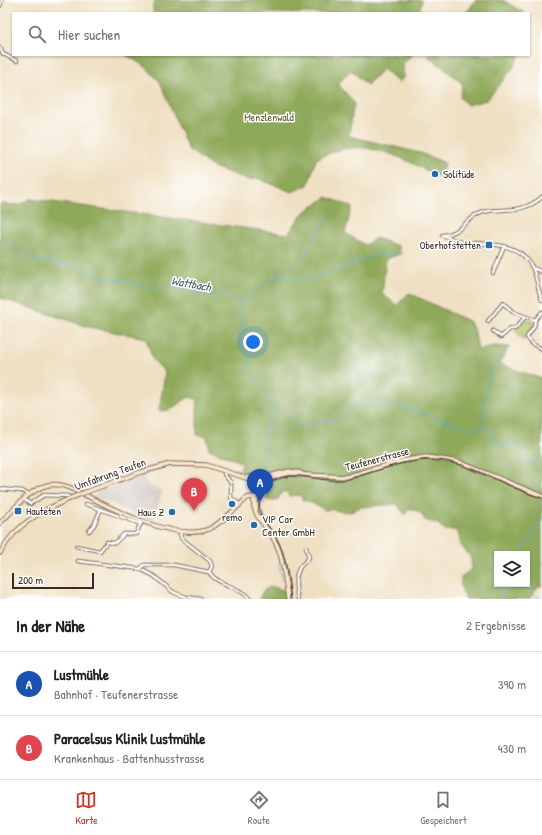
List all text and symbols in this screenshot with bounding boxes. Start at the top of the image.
search box [12,12,530,56]
icon: search [26,23,48,45]
text: Hier suchen [58,24,120,45]
park label: Menzlenwald [244,110,294,124]
place label: Solitüde [443,167,475,181]
marker: Solitüde [430,169,440,179]
place label: Oberhofstetten [419,238,481,252]
marker: Oberhofstetten [484,240,494,250]
water label: Wattbach [170,272,213,295]
your location [243,332,263,352]
street label: Teufenerstrasse [344,444,411,474]
street label: Umfahrung Teufen [73,455,148,493]
pin: A [247,469,273,502]
pin: B [181,478,207,511]
marker: remo [227,499,237,509]
place label: Hauteten [26,504,61,518]
place label: Haus Z [138,505,164,519]
marker: Hauteten [13,506,23,516]
marker: Haus Z [167,507,177,517]
place label: remo [222,510,243,524]
place label: VIP Car Center GmbH [262,512,315,539]
marker: VIP Car Center GmbH [249,520,259,530]
map controls [494,551,530,587]
button: layers [494,551,530,587]
scale bar [12,571,94,590]
text: 200 m [18,573,43,587]
text: In der Nähe [16,614,85,637]
text: 2 Ergebnisse [466,616,526,634]
text: Lustmühle [54,664,109,685]
text: A [26,675,32,693]
text: 390 m [498,675,526,693]
text: Bahnhof · Teufenerstrasse [54,685,178,703]
text: Paracelsus Klinik Lustmühle [54,728,206,749]
text: B [26,739,32,757]
text: 430 m [498,739,526,757]
text: Krankenhaus · Battenhusstrasse [54,749,205,767]
tab: Karte [75,789,98,827]
tab: Route [248,789,270,827]
tab: Gespeichert [420,789,467,827]

